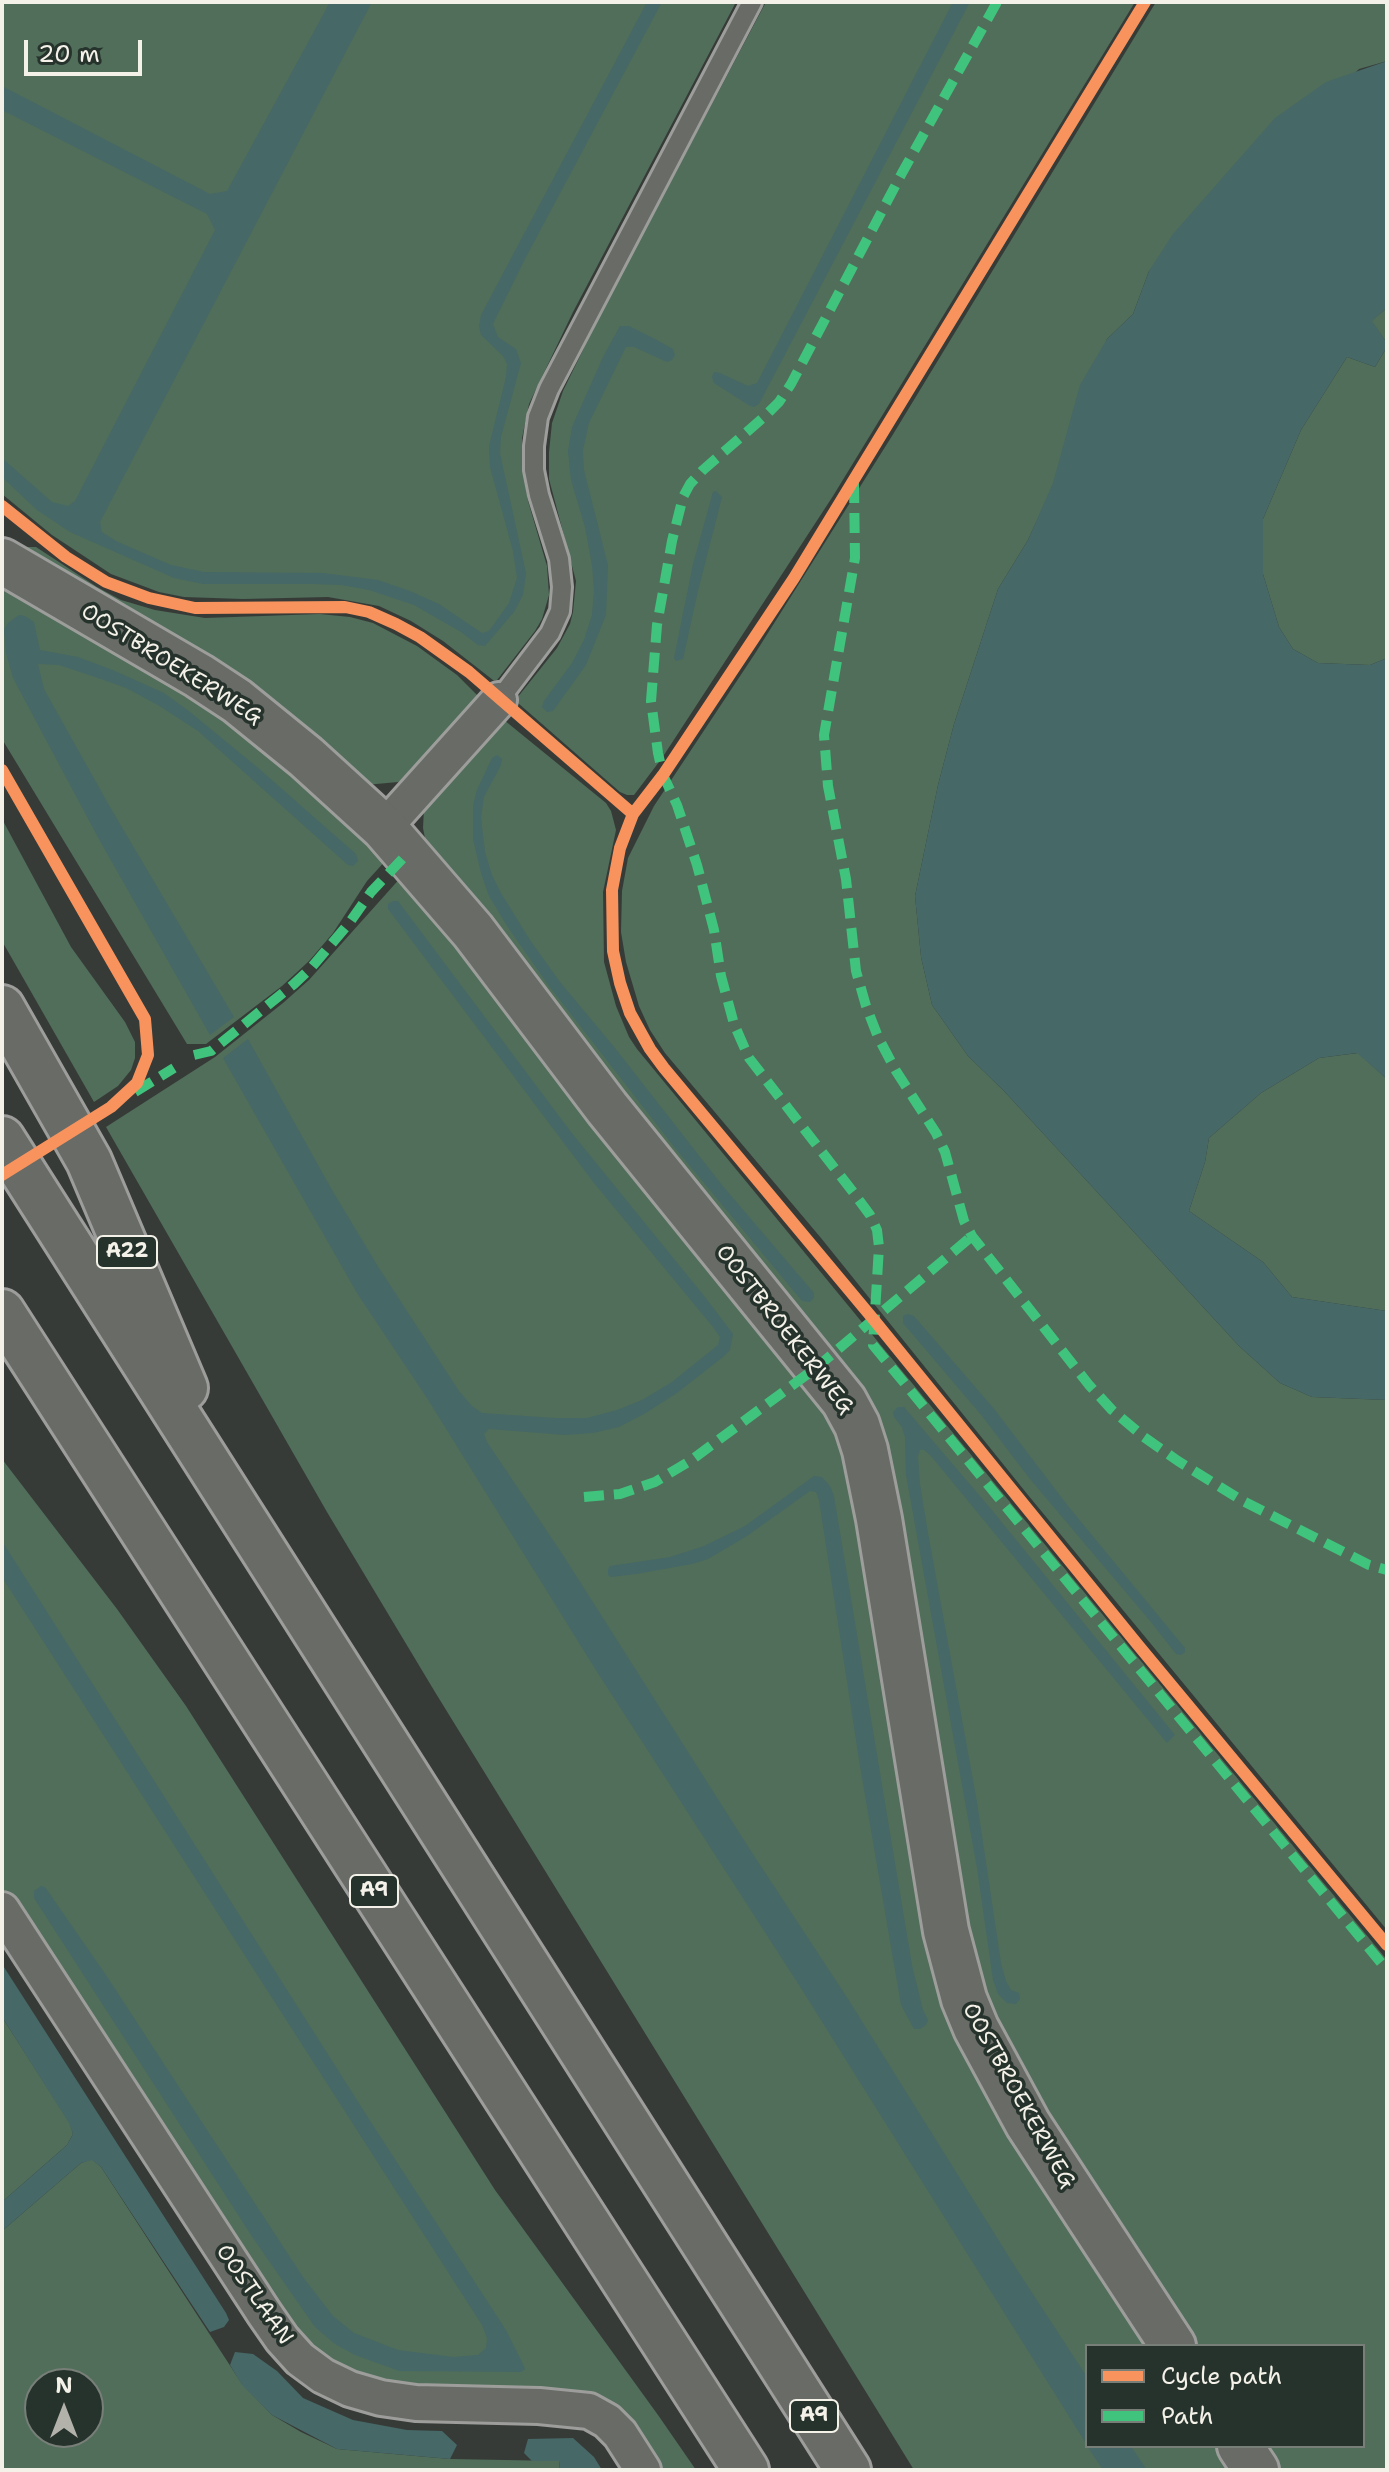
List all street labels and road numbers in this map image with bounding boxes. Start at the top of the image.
street label: OOSTBROEKERWEG [76,599,266,731]
road number: A22 [97,1236,157,1268]
street label: OOSTBROEKERWEG [710,1240,858,1420]
road number: A9 [350,1875,398,1907]
street label: OOSTBROEKERWEG [956,1999,1080,2193]
street label: OOSTLAAN [210,2240,298,2350]
road number: A9 [790,2400,838,2432]

